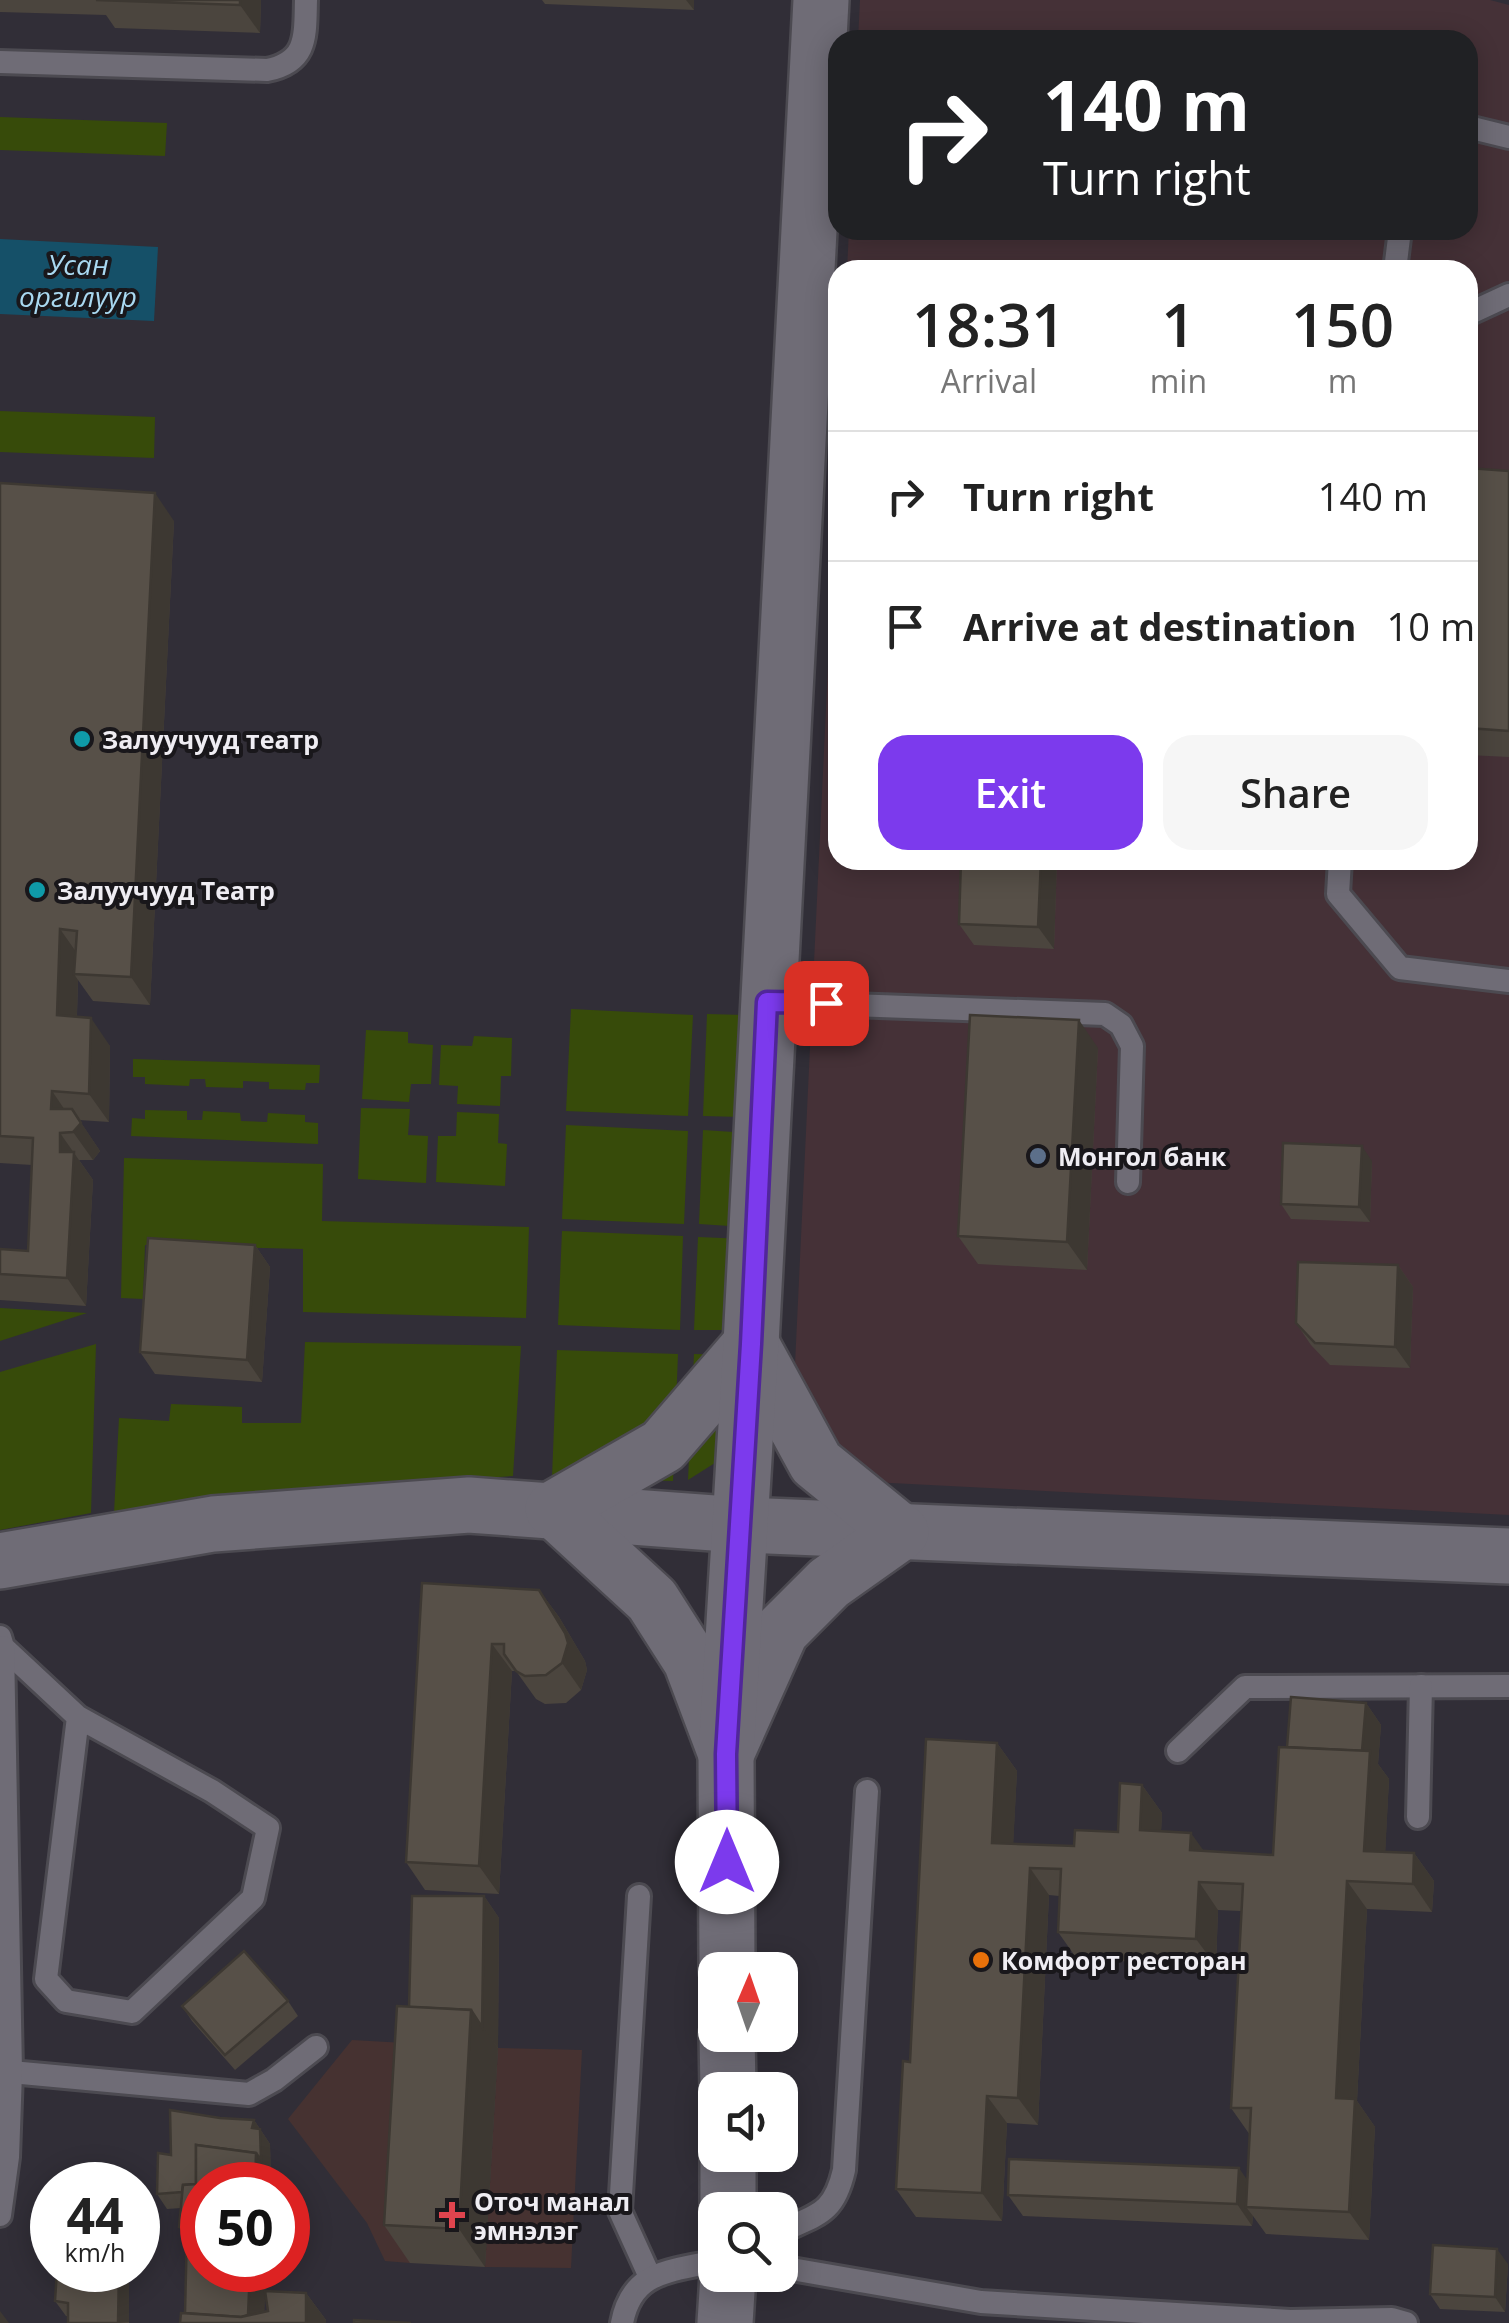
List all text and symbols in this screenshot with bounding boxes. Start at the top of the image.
text: 140 m [1043,56,1250,152]
icon: right [878,70,1008,200]
text: Turn right [1043,147,1251,208]
water label: Усан оргилуур [19,245,137,315]
text: 18:31 [912,283,1066,365]
text: 1 [1161,283,1196,365]
text: 150 [1291,283,1394,365]
text: Arrival [941,359,1037,402]
text: min [1150,359,1207,402]
text: m [1328,359,1357,402]
icon: right [878,469,933,524]
text: Turn right [963,470,1154,522]
text: 140 m [1318,470,1428,522]
icon: arrive [878,599,933,654]
text: Arrive at destination [963,600,1357,652]
text: 10 m [1387,600,1475,652]
place label: Залуучууд театр [102,722,319,756]
marker: Залуучууд театр [71,728,93,750]
button: Exit [878,735,1143,850]
button: Share [1163,735,1428,850]
place label: Залуучууд Театр [57,873,275,907]
marker: Залуучууд Театр [26,879,48,901]
pin [784,961,869,1046]
icon: arrive [799,976,854,1031]
place label: Монгол банк [1058,1139,1227,1173]
marker: Монгол банк [1027,1145,1049,1167]
position arrow [675,1810,779,1914]
place label: Комфорт ресторан [1001,1943,1247,1977]
marker: Комфорт ресторан [970,1949,992,1971]
north arrow [698,1952,798,2052]
map controls [698,1952,798,2292]
button: sound [698,2072,798,2172]
speed limit sign: 50 [180,2162,310,2292]
text: 44 [66,2181,124,2249]
place label: Оточ манал эмнэлэг [474,2184,630,2247]
button: search [698,2192,798,2292]
marker: Оточ манал эмнэлэг [439,2202,465,2228]
text: km/h [65,2235,125,2269]

